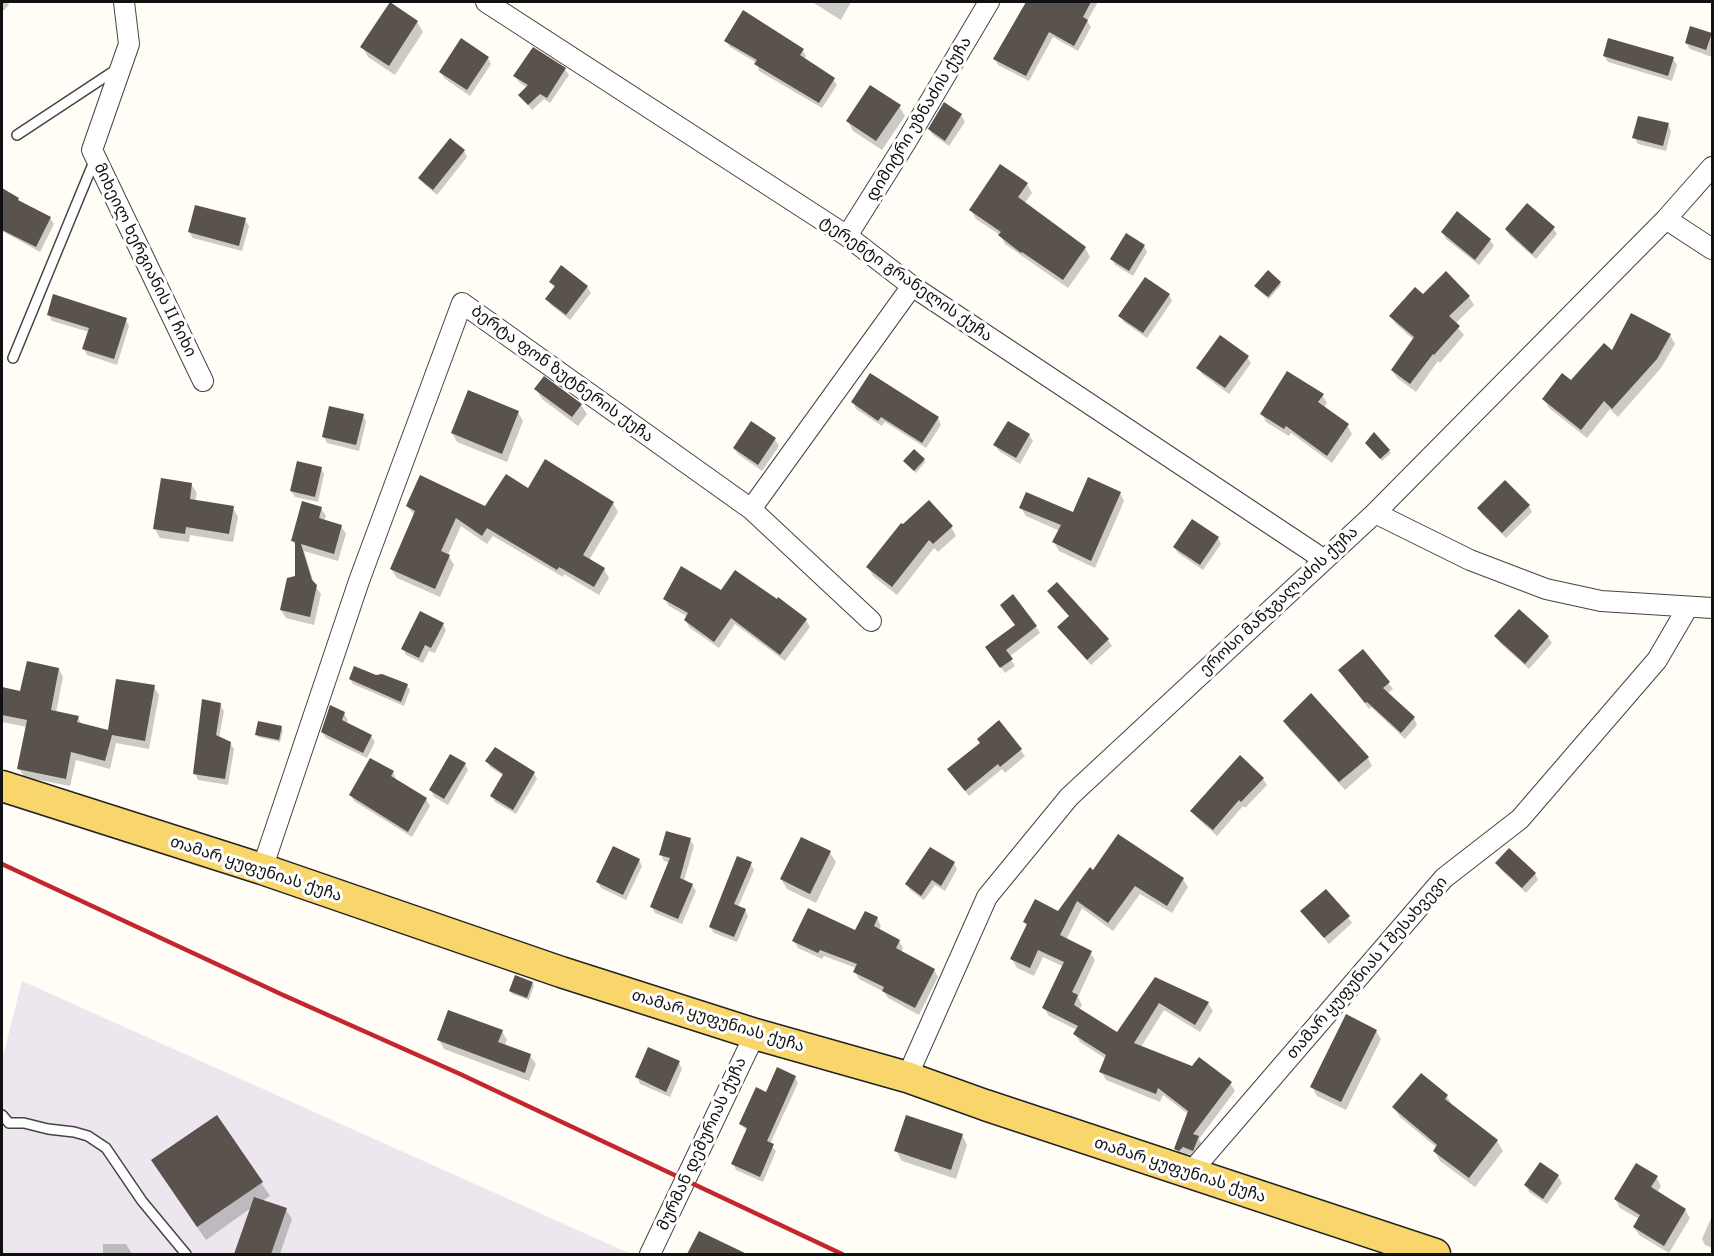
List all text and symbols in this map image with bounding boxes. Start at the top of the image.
street label: დიმიტრი უზნაძის ქუჩა [862,33,976,205]
street label: მიხეილ ხერგიანის II ჩიხი [90,160,200,360]
street label: ტერენტი გრანელის ქუჩა [816,212,996,346]
street label: ბერტა ფონ ზუტნერის ქუჩა [467,301,657,447]
street label: ეროსი მანჯგალაძის ქუჩა [1196,523,1362,679]
street label: თამარ ყუფუნიას ქუჩა [168,832,344,906]
street label: თამარ ყუფუნიას I შესახვევი [1282,873,1452,1063]
street label: თამარ ყუფუნიას ქუჩა [629,986,807,1056]
street label: მურმან დემურიას ქუჩა [653,1054,751,1234]
street label: თამარ ყუფუნიას ქუჩა [1092,1133,1268,1207]

